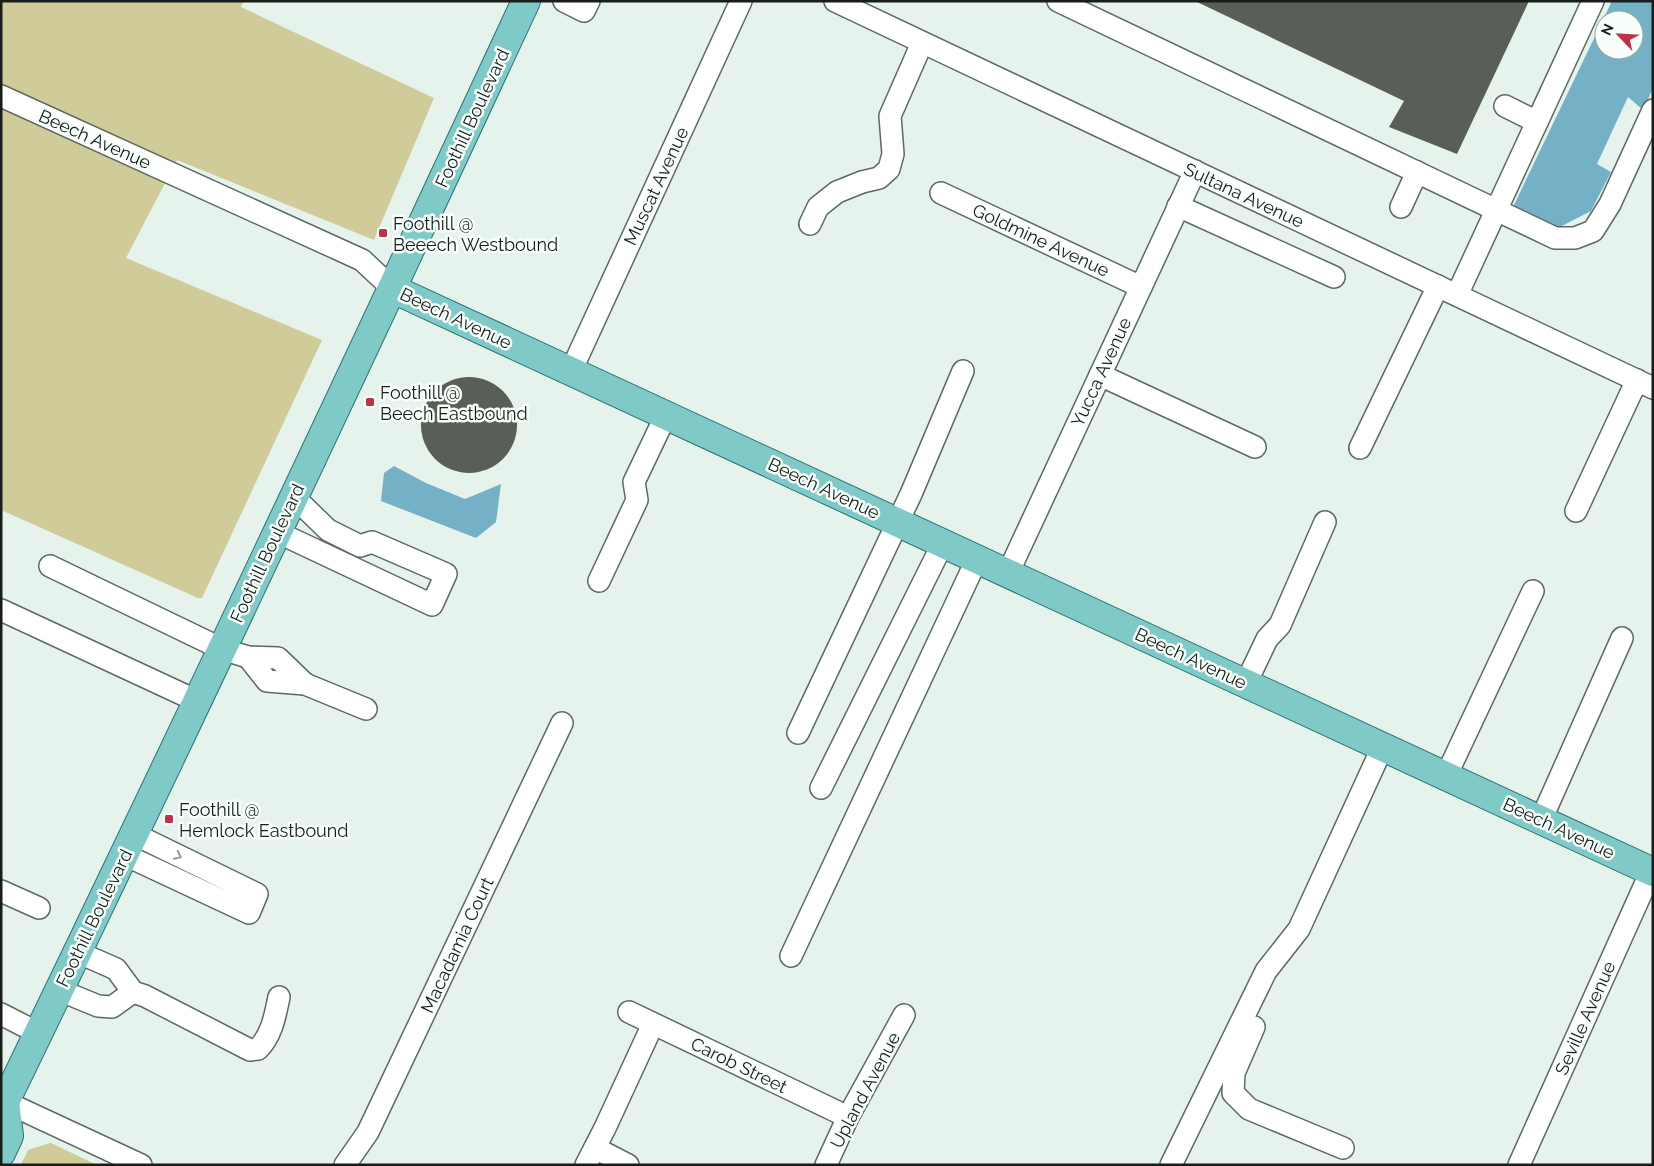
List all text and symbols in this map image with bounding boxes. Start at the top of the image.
north arrow [1594,10,1644,60]
text: N [1598,21,1617,38]
street label: Foothill Boulevard [431,45,513,191]
street label: Beech Avenue [36,105,155,173]
street label: Muscat Avenue [619,123,693,248]
street label: Sultana Avenue [1181,158,1308,232]
street label: Goldmine Avenue [969,199,1113,281]
place label: Foothill @ Beeech Westbound [393,213,558,255]
marker: Foothill @ Beeech Westbound [377,227,389,239]
street label: Beech Avenue [397,283,516,353]
street label: Yucca Avenue [1067,314,1136,430]
place label: Foothill @ Beech Eastbound [380,382,528,424]
marker: Foothill @ Beech Eastbound [364,396,376,408]
street label: Beech Avenue [765,453,884,523]
street label: Foothill Boulevard [226,480,308,626]
street label: Beech Avenue [1132,623,1251,693]
street label: Beech Avenue [1500,793,1619,863]
place label: Foothill @ Hemlock Eastbound [179,799,349,841]
marker: Foothill @ Hemlock Eastbound [163,813,175,825]
street label: Foothill Boulevard [52,846,136,990]
one-way arrow [173,849,182,860]
street label: Macadamia Court [416,874,498,1016]
street label: Seville Avenue [1551,957,1620,1078]
street label: Upland Avenue [826,1028,905,1152]
street label: Carob Street [687,1033,791,1097]

